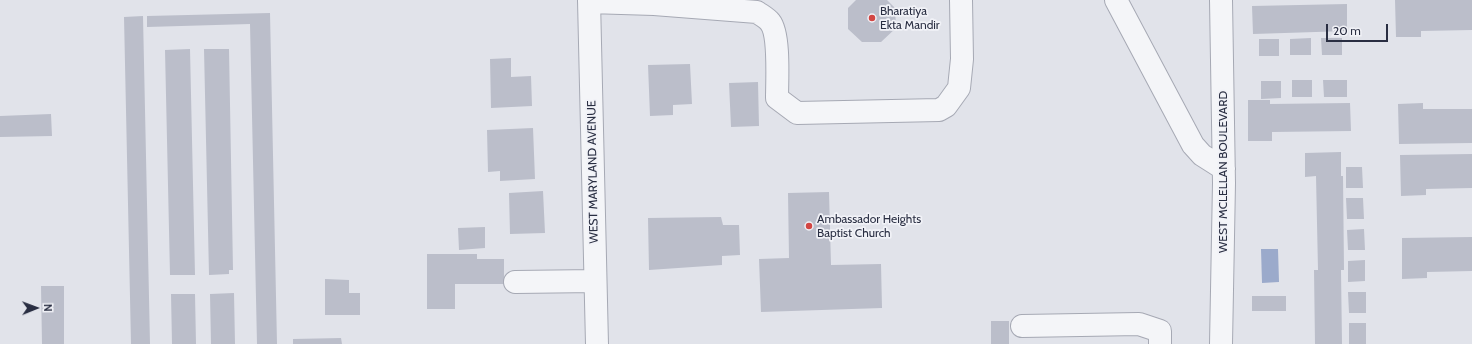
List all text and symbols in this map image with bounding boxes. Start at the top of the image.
place label: Bharatiya Ekta Mandir [880,4,940,32]
marker: Bharatiya Ekta Mandir [867,13,877,23]
scale bar [1328,16,1390,42]
text: 20 m [1333,23,1361,38]
street label: WEST MCLELLAN BOULEVARD [1216,91,1230,253]
street label: WEST MARYLAND AVENUE [585,100,601,244]
place label: Ambassador Heights Baptist Church [817,212,921,240]
marker: Ambassador Heights Baptist Church [804,221,814,231]
north arrow [16,288,56,328]
text: N [41,304,55,312]

